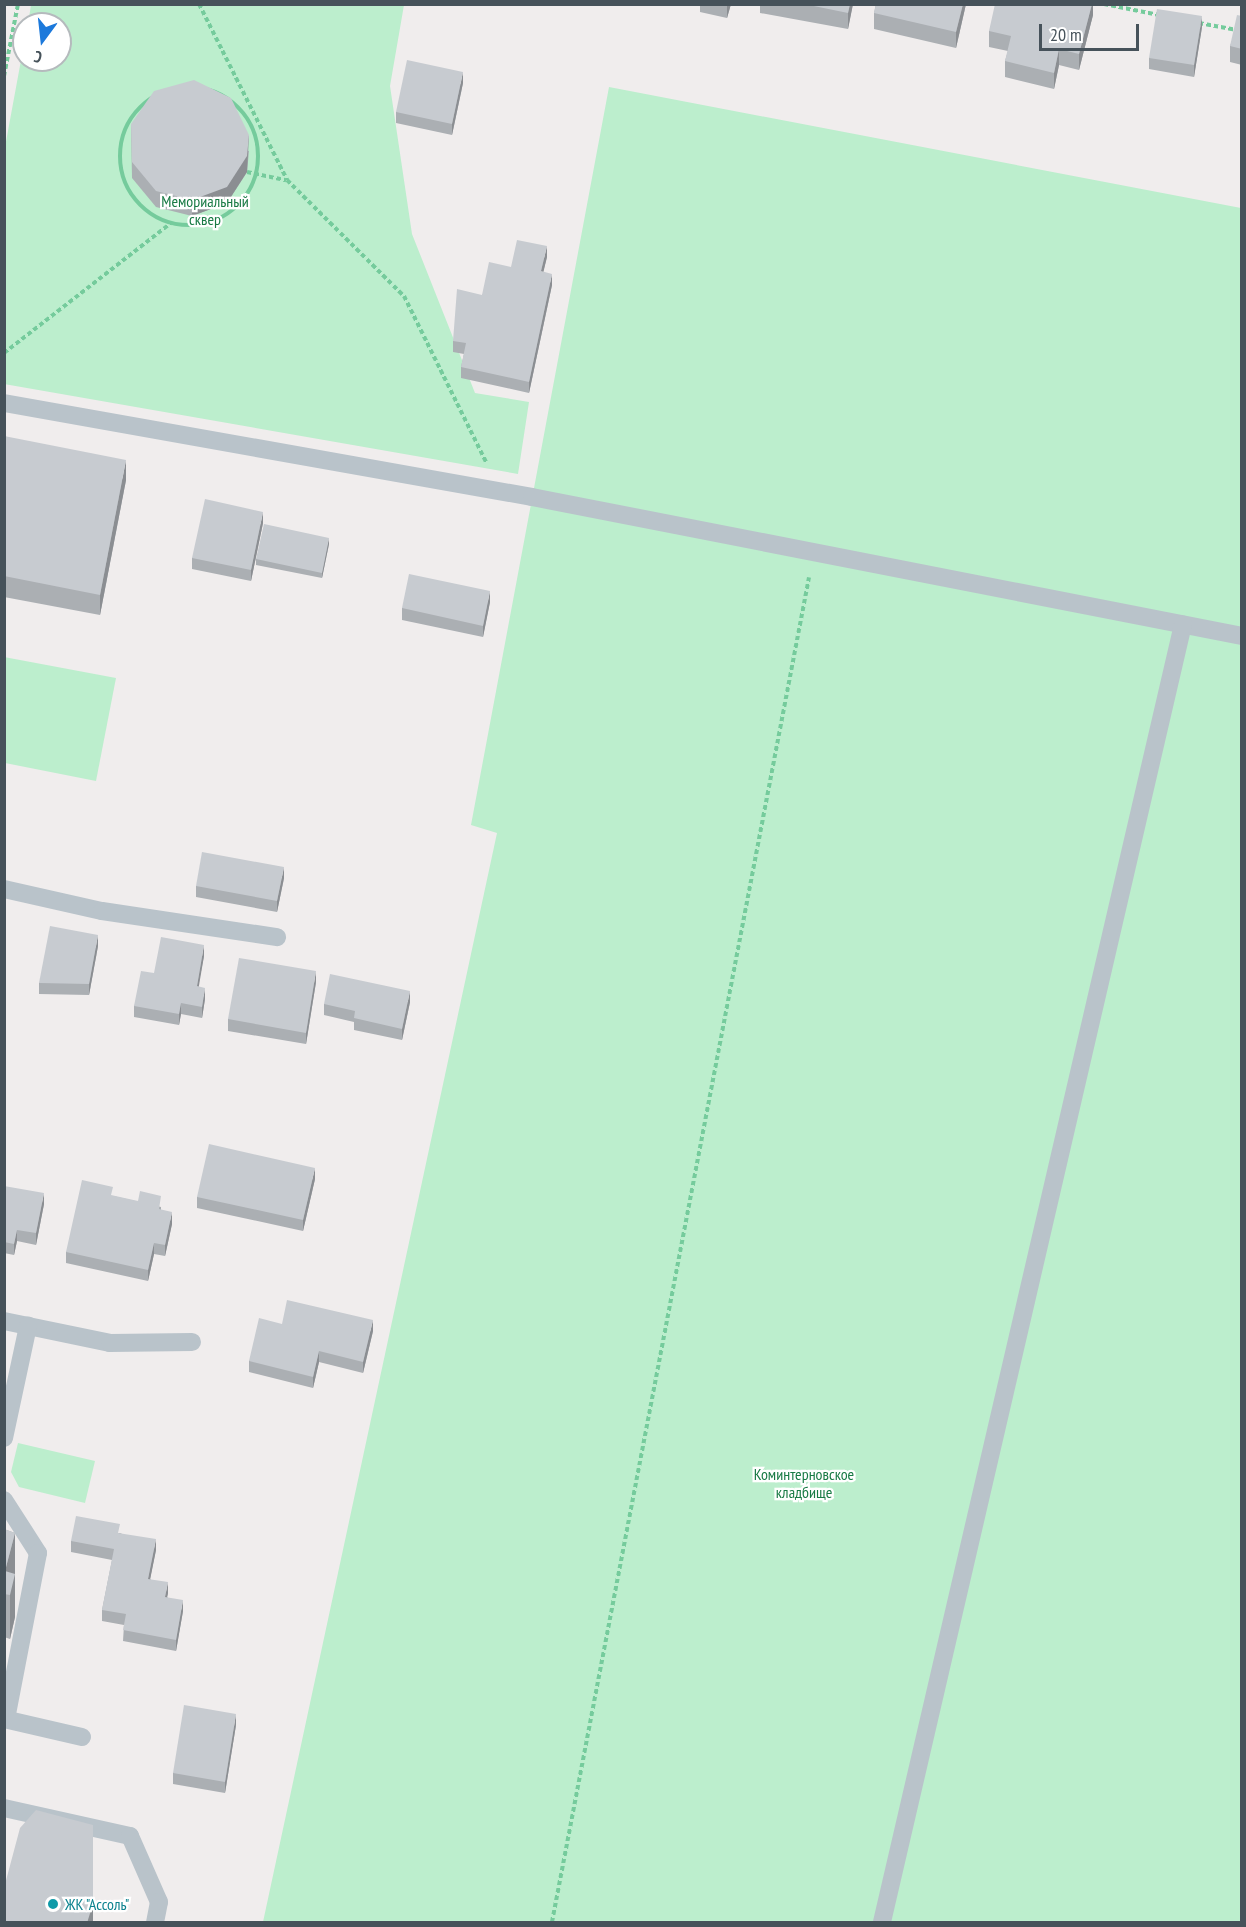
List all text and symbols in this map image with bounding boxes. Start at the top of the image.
north arrow [12,12,72,72]
scale bar [1042,12,1142,50]
text: 20 m [1050,23,1082,46]
text: С [32,47,44,68]
park label: Мемориальный сквер [161,191,249,229]
park label: Коминтерновское кладбище [754,1464,854,1502]
place label: ЖК "Ассоль" [65,1894,130,1914]
marker: ЖК "Ассоль" [46,1897,60,1911]

